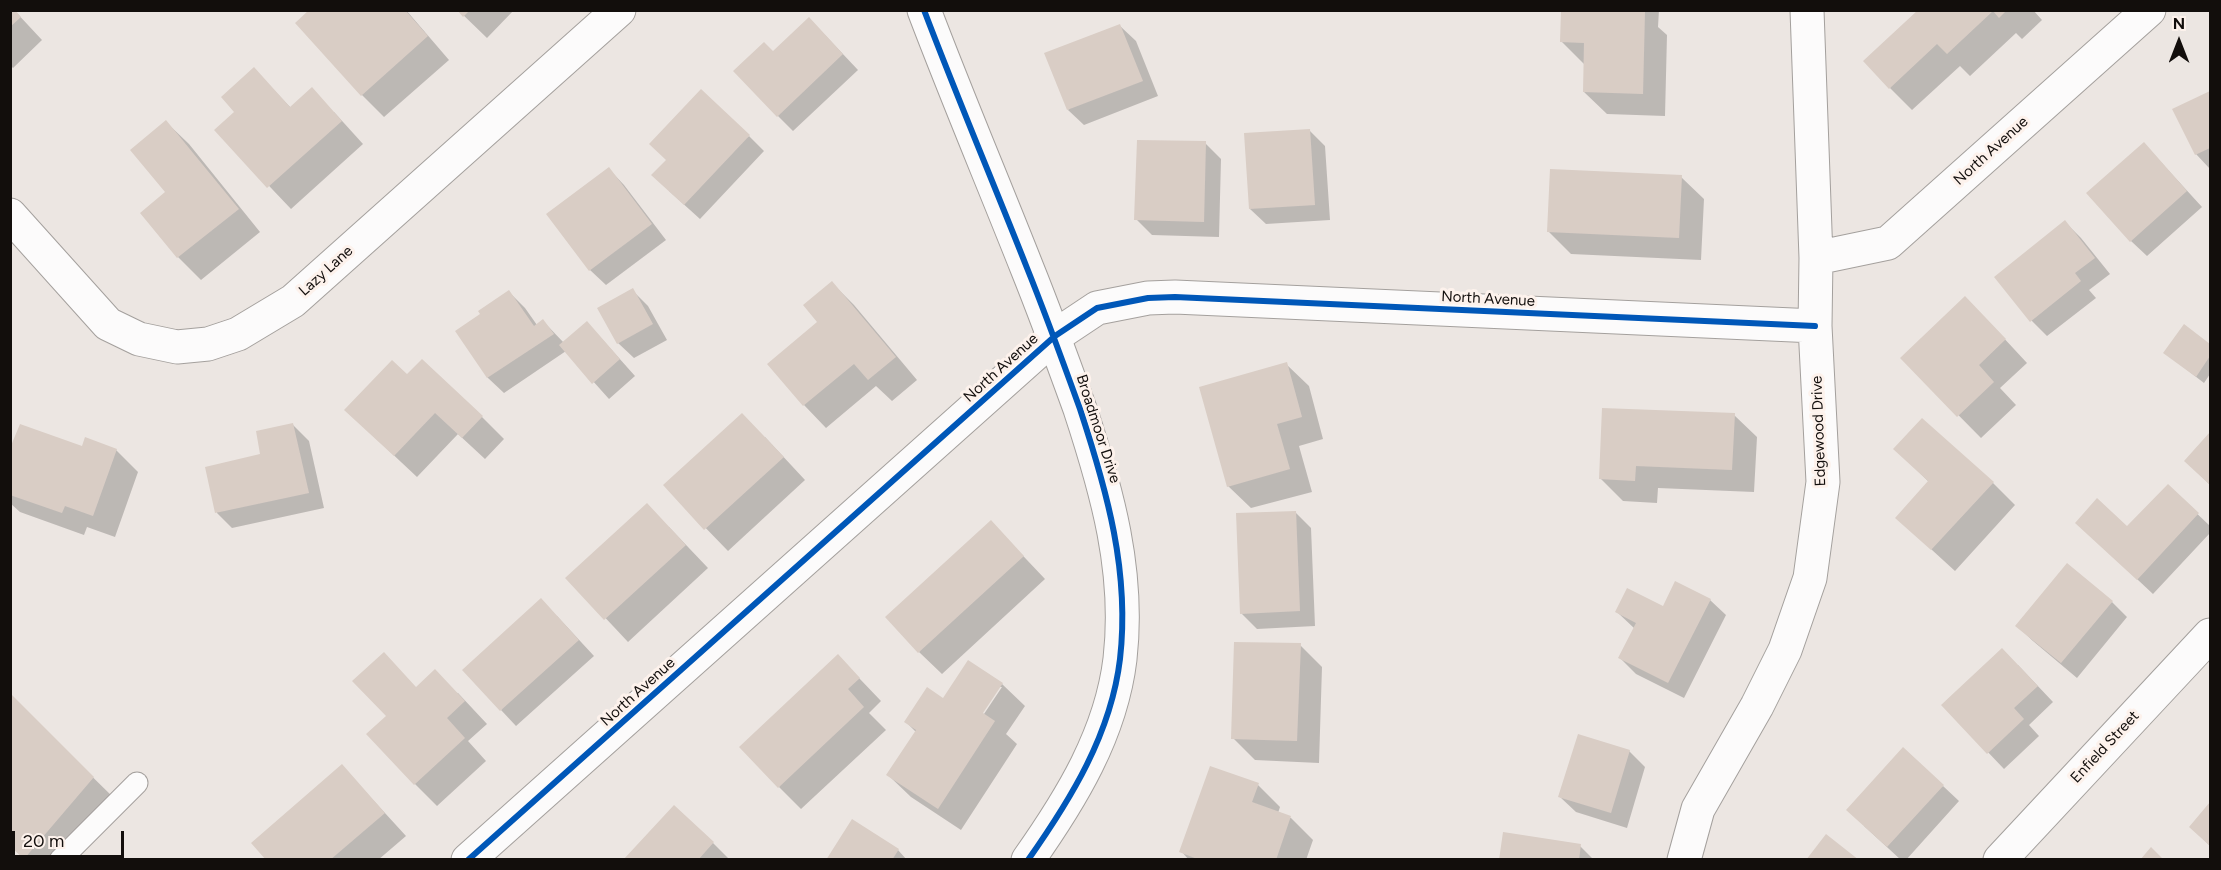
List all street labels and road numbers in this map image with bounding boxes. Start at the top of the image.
street label: North Avenue [1950,113,2032,189]
street label: Lazy Lane [295,242,357,300]
street label: North Avenue [1441,288,1535,310]
street label: North Avenue [960,330,1042,406]
street label: Broadmoor Drive [1072,372,1124,486]
street label: Edgewood Drive [1808,375,1830,487]
street label: North Avenue [597,654,679,730]
street label: Enfield Street [2067,707,2143,787]

